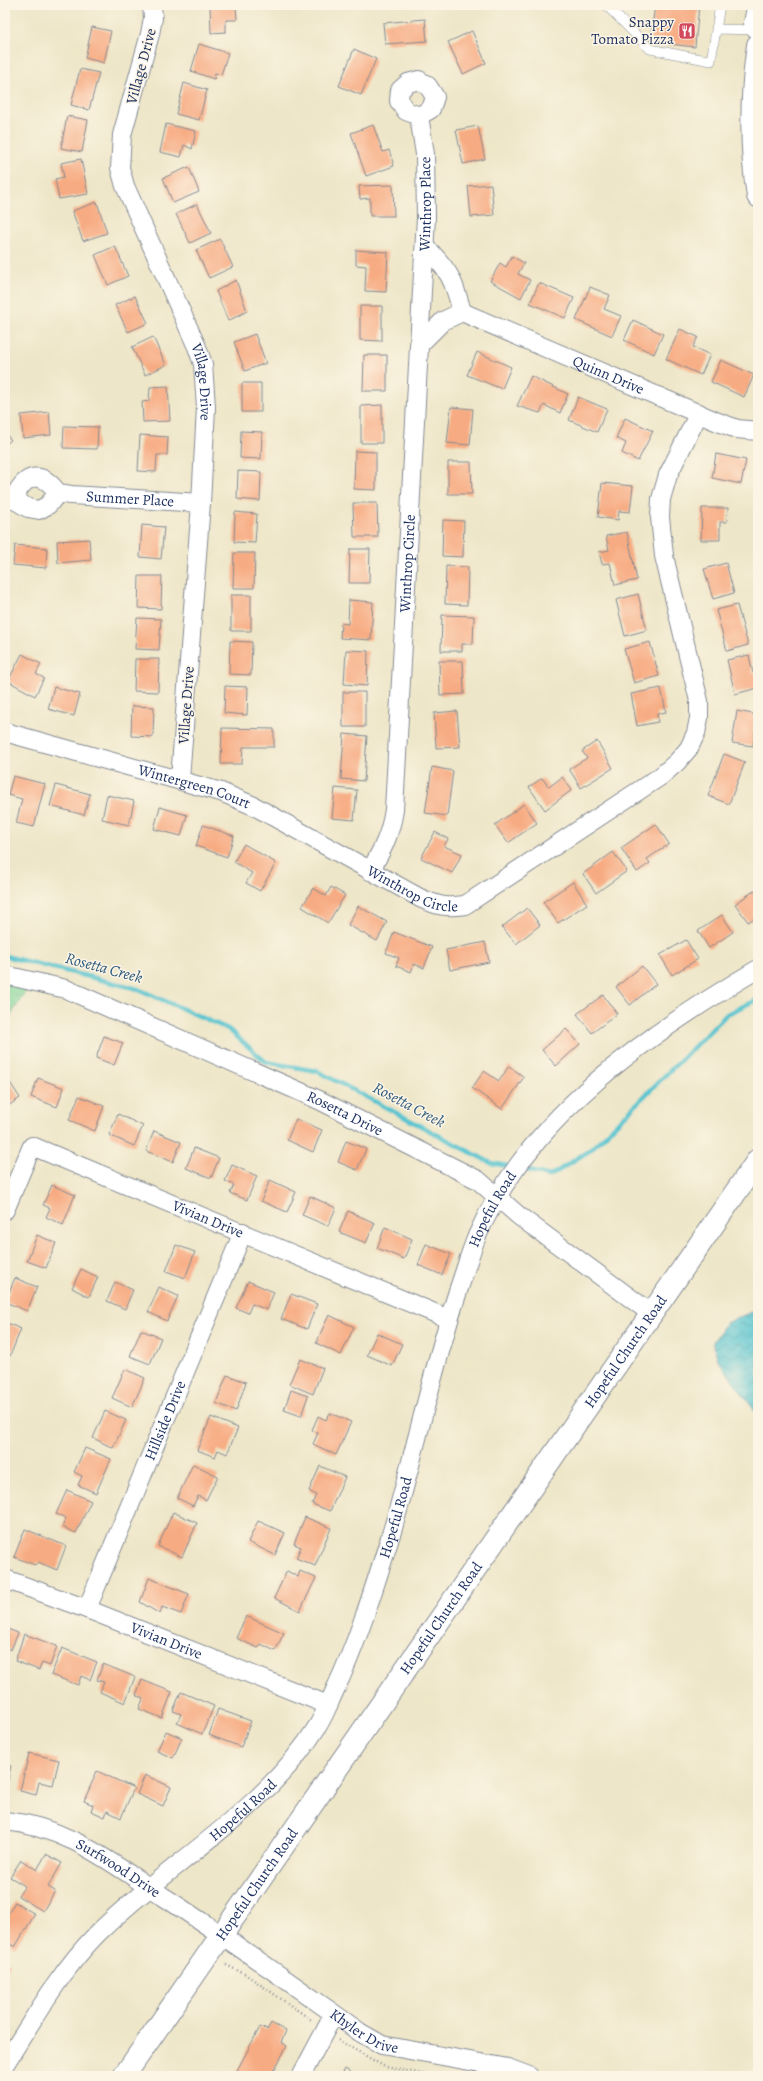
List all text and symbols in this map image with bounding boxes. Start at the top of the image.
place label: Snappy Tomato Pizza [591,12,674,49]
restaurant icon: Snappy Tomato Pizza [677,21,697,41]
street label: Village Drive [121,25,161,107]
street label: Winthrop Place [414,156,436,253]
street label: Village Drive [186,340,216,421]
street label: Quinn Drive [570,351,648,399]
street label: Summer Place [85,486,175,511]
street label: Winthrop Circle [395,513,420,614]
street label: Village Drive [173,665,199,746]
street label: Wintergreen Court [135,759,254,813]
street label: Winthrop Circle [363,860,459,916]
water label: Rosetta Creek [63,947,145,989]
water label: Rosetta Creek [369,1077,449,1133]
street label: Rosetta Drive [304,1086,387,1141]
street label: Hopeful Road [464,1166,522,1250]
street label: Vivian Drive [168,1195,247,1243]
street label: Hopeful Church Road [579,1291,672,1412]
street label: Hillside Drive [140,1377,190,1463]
street label: Hopeful Road [374,1474,417,1561]
street label: Hopeful Church Road [395,1557,488,1678]
street label: Vivian Drive [127,1617,206,1664]
street label: Hopeful Road [205,1774,282,1846]
street label: Hopeful Church Road [211,1823,303,1945]
street label: Surfwood Drive [72,1834,165,1902]
street label: Khyler Drive [326,2004,400,2058]

